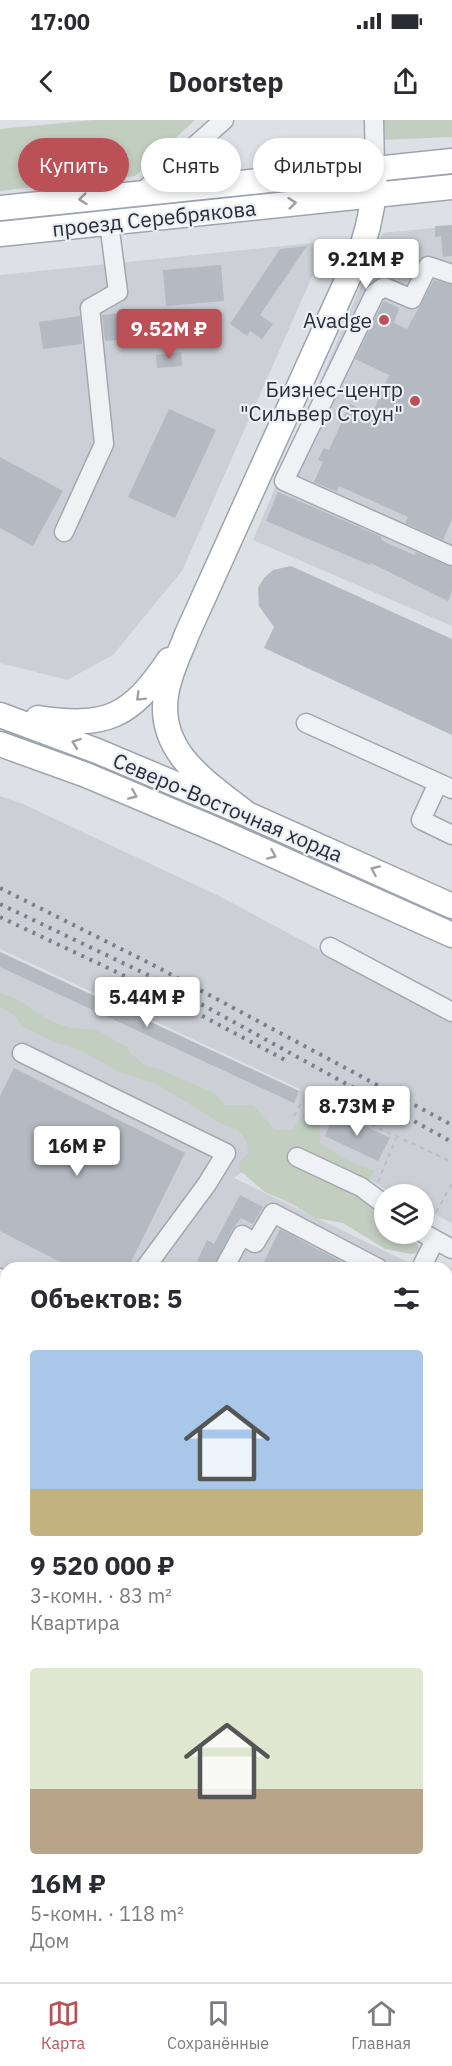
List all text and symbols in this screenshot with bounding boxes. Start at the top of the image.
text: 17:00 [30,7,90,36]
text: Doorstep [168,64,284,99]
icon: back [30,65,63,98]
icon: share [389,65,422,98]
chip: Купить [18,138,129,192]
chip: Снять [141,138,241,192]
chip: Фильтры [253,138,384,192]
street label: проезд Серебрякова [51,193,257,243]
one-way arrow [78,193,87,205]
one-way arrow [288,197,297,210]
pin: 9.21M ₽ [311,239,421,290]
text: 9.21M ₽ [328,245,404,272]
place label: Avadge [303,306,372,334]
pin: 9.52M ₽ [114,309,224,360]
marker: Avadge [377,313,391,327]
text: 9.52M ₽ [131,315,207,342]
place label: Бизнес-центр "Сильвер Стоун" [240,375,403,427]
marker: Бизнес-центр "Сильвер Стоун" [408,394,422,408]
one-way arrow [137,690,148,701]
one-way arrow [72,738,82,751]
street label: Северо-Восточная хорда [109,746,347,868]
one-way arrow [127,788,138,800]
one-way arrow [266,848,277,860]
one-way arrow [370,866,381,878]
pin: 5.44M ₽ [92,977,202,1028]
text: 5.44M ₽ [109,983,185,1010]
pin: 8.73M ₽ [302,1086,412,1137]
text: 8.73M ₽ [319,1092,395,1119]
pin: 16M ₽ [35,1126,119,1177]
text: 16M ₽ [48,1132,106,1159]
map controls [374,1184,434,1244]
button: layers [374,1184,434,1244]
text: Объектов: 5 [30,1281,182,1315]
icon: filters [390,1282,423,1315]
icon: home [173,1389,281,1497]
text: 9 520 000 ₽ [30,1548,175,1582]
text: 3-комн. · 83 m² [30,1582,172,1609]
text: Квартира [30,1609,120,1636]
icon: home [173,1707,281,1815]
text: 16M ₽ [30,1866,106,1900]
text: 5-комн. · 118 m² [30,1900,184,1927]
text: Дом [30,1927,70,1954]
tab: Карта [41,1997,85,2053]
tab: Сохранённые [167,1997,269,2053]
tab: Главная [351,1997,411,2053]

